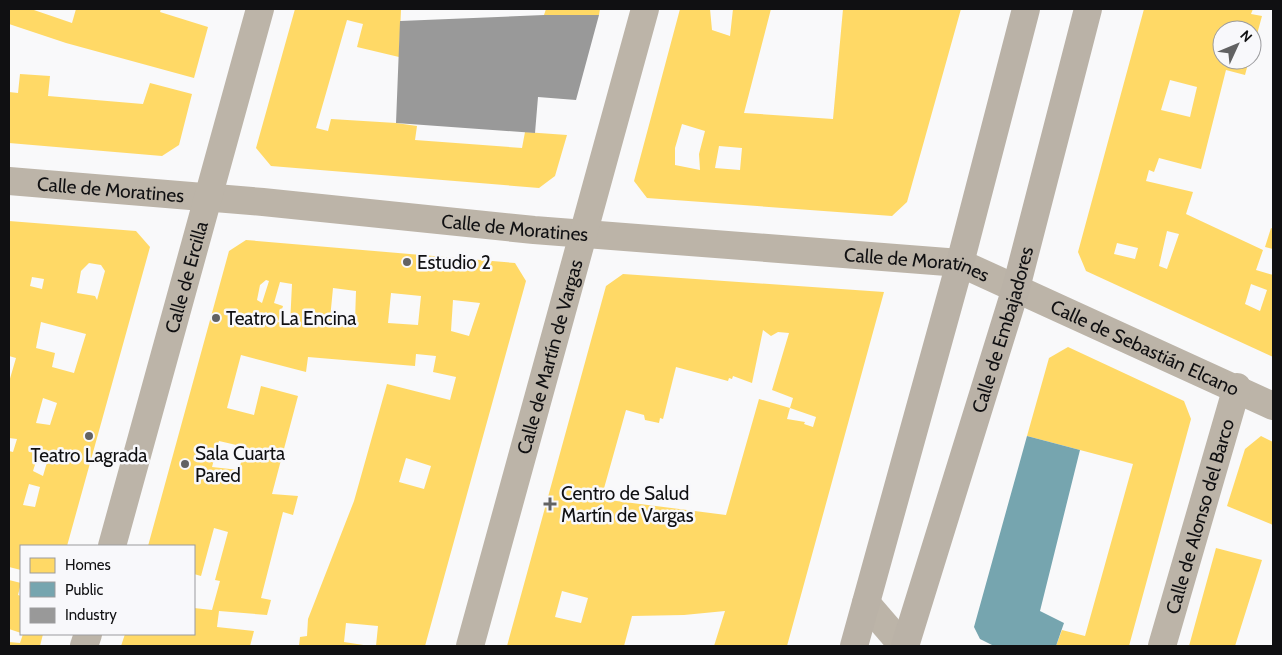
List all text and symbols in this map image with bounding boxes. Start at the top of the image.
north arrow [1212,20,1262,70]
text: N [1236,26,1256,46]
street label: Calle de Moratines [36,172,185,207]
street label: Calle de Moratines [440,209,589,246]
street label: Calle de Ercilla [160,218,213,336]
street label: Calle de Moratines [843,243,993,286]
street label: Calle de Embajadores [966,244,1038,416]
place label: Estudio 2 [417,251,491,274]
marker: Estudio 2 [401,256,413,268]
street label: Calle de Martín de Vargas [512,257,587,457]
street label: Calle de Sebastián Elcano [1047,294,1243,401]
place label: Teatro La Encina [226,307,356,330]
marker: Teatro La Encina [210,312,222,324]
street label: Calle de Alonso del Barco [1160,416,1239,617]
marker: Teatro Lagrada [83,430,95,442]
place label: Sala Cuarta Pared [195,442,285,487]
place label: Teatro Lagrada [31,444,147,467]
marker: Sala Cuarta Pared [179,458,191,470]
place label: Centro de Salud Martín de Vargas [561,482,694,527]
marker: Centro de Salud Martín de Vargas [543,497,557,511]
legend [20,545,195,635]
text: Homes [65,556,111,574]
text: Public [65,581,103,599]
text: Industry [65,606,117,624]

